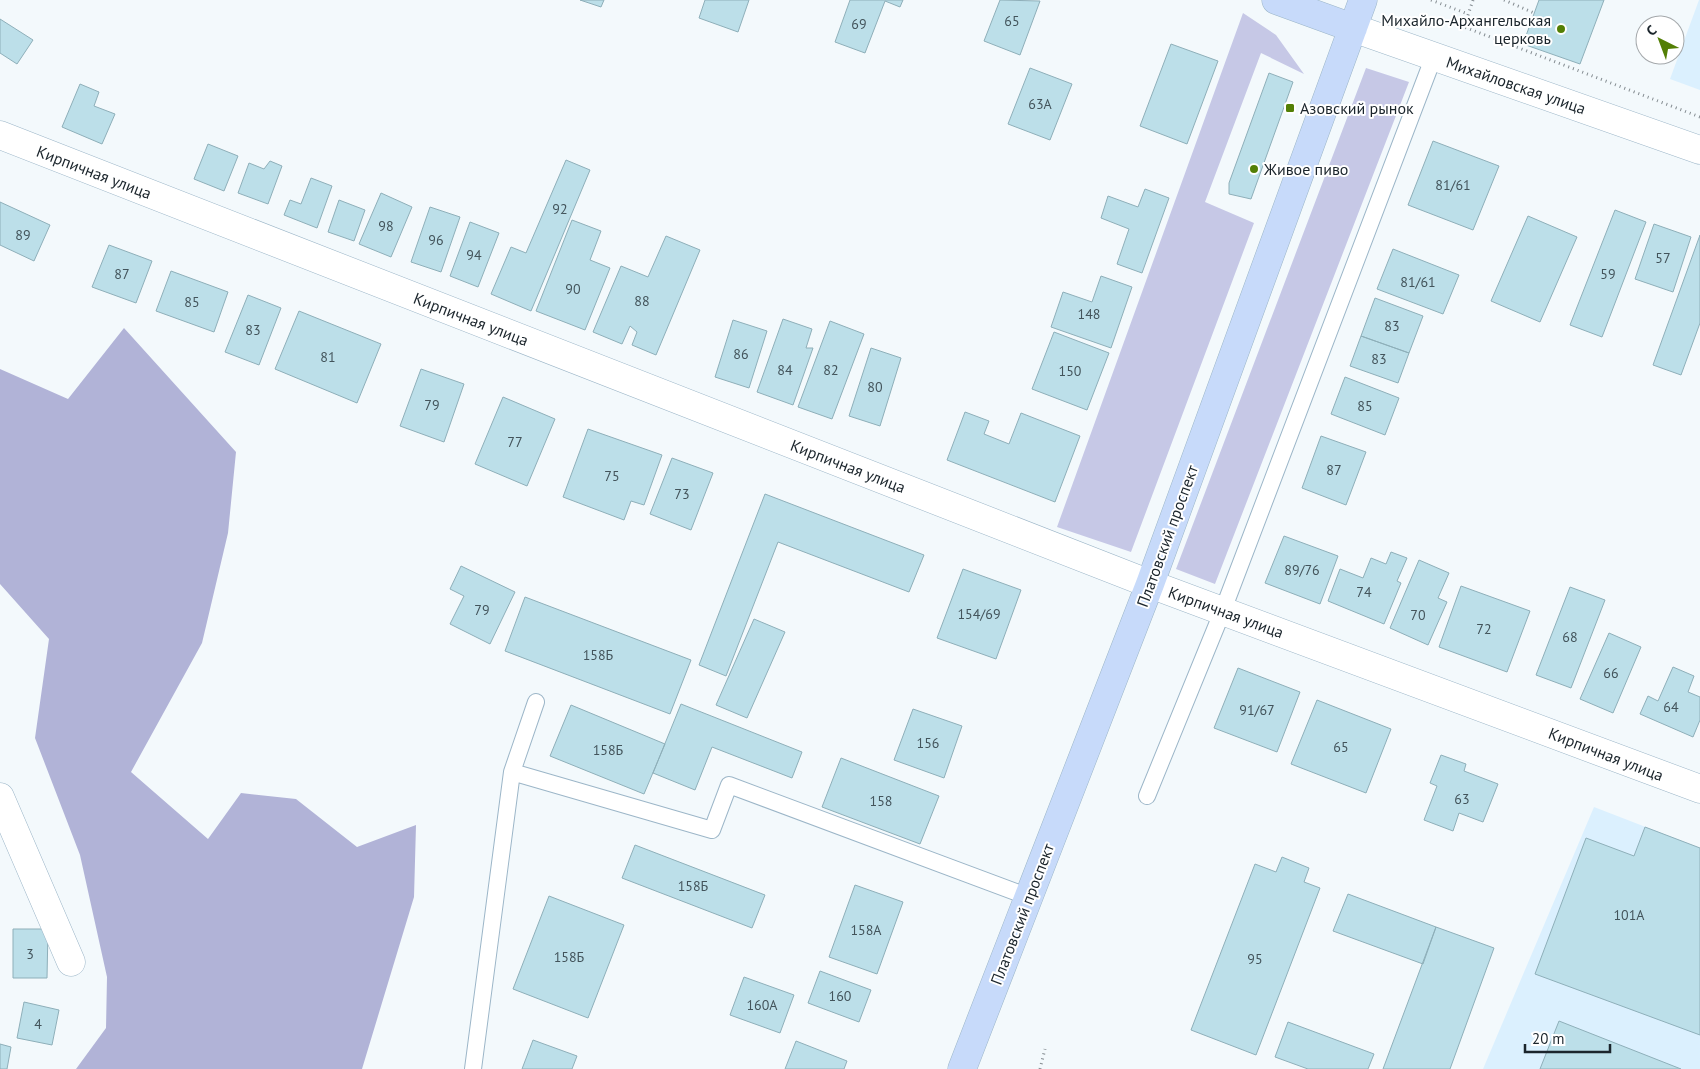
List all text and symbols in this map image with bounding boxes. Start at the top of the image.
place label: Михайло-Архангельская церковь [1381,10,1551,48]
house number: 65 [1004,12,1020,30]
house number: 69 [851,15,867,33]
north arrow [1635,15,1685,65]
text: С [1642,21,1660,40]
marker: Михайло-Архангельская церковь [1555,23,1567,35]
street label: Михайловская улица [1444,52,1588,118]
house number: 63А [1028,95,1053,113]
place label: Азовский рынок [1300,98,1414,118]
marker: Азовский рынок [1284,102,1296,114]
street label: Кирпичная улица [34,141,154,203]
place label: Живое пиво [1263,159,1348,179]
marker: Живое пиво [1248,163,1260,175]
house number: 81/61 [1435,176,1471,194]
house number: 92 [552,200,568,218]
house number: 98 [378,217,394,235]
house number: 89 [15,226,31,244]
house number: 96 [428,231,444,249]
house number: 94 [466,246,482,264]
house number: 57 [1655,249,1671,267]
house number: 87 [114,265,130,283]
house number: 59 [1600,265,1616,283]
house number: 81/61 [1400,273,1436,291]
house number: 90 [565,280,581,298]
street label: Кирпичная улица [411,288,531,350]
house number: 88 [634,292,650,310]
house number: 85 [184,293,200,311]
house number: 148 [1078,305,1100,323]
house number: 83 [1384,317,1400,335]
house number: 83 [245,321,261,339]
house number: 86 [733,345,749,363]
house number: 81 [320,348,336,366]
house number: 83 [1371,350,1387,368]
house number: 84 [777,361,793,379]
house number: 82 [823,361,839,379]
house number: 150 [1059,362,1082,380]
house number: 80 [867,378,883,396]
house number: 79 [424,396,440,414]
house number: 85 [1357,397,1373,415]
house number: 77 [507,433,523,451]
street label: Кирпичная улица [788,435,908,497]
house number: 87 [1326,461,1342,479]
street label: Платовский проспект [1132,462,1202,610]
house number: 75 [604,467,620,485]
house number: 73 [674,485,690,503]
house number: 89/76 [1284,561,1320,579]
street label: Кирпичная улица [1166,582,1286,642]
house number: 74 [1356,583,1372,601]
house number: 79 [474,601,490,619]
house number: 154/69 [957,605,1001,623]
house number: 70 [1410,606,1426,624]
house number: 72 [1476,620,1492,638]
house number: 68 [1562,628,1578,646]
house number: 158Б [583,646,614,664]
house number: 66 [1603,664,1619,682]
house number: 64 [1663,698,1679,716]
house number: 91/67 [1239,701,1275,719]
street label: Кирпичная улица [1546,723,1666,785]
house number: 156 [917,734,939,752]
house number: 65 [1333,738,1349,756]
house number: 158Б [593,741,624,759]
house number: 63 [1454,790,1470,808]
house number: 158 [870,792,892,810]
street label: Платовский проспект [986,840,1058,987]
house number: 158Б [678,877,709,895]
house number: 101А [1613,906,1645,924]
house number: 158А [850,921,882,939]
house number: 3 [26,945,34,963]
house number: 158Б [554,948,585,966]
house number: 95 [1247,950,1263,968]
house number: 160 [829,987,852,1005]
house number: 160А [746,996,778,1014]
house number: 4 [34,1015,42,1033]
scale bar [1525,1022,1610,1054]
text: 20 m [1532,1029,1565,1048]

